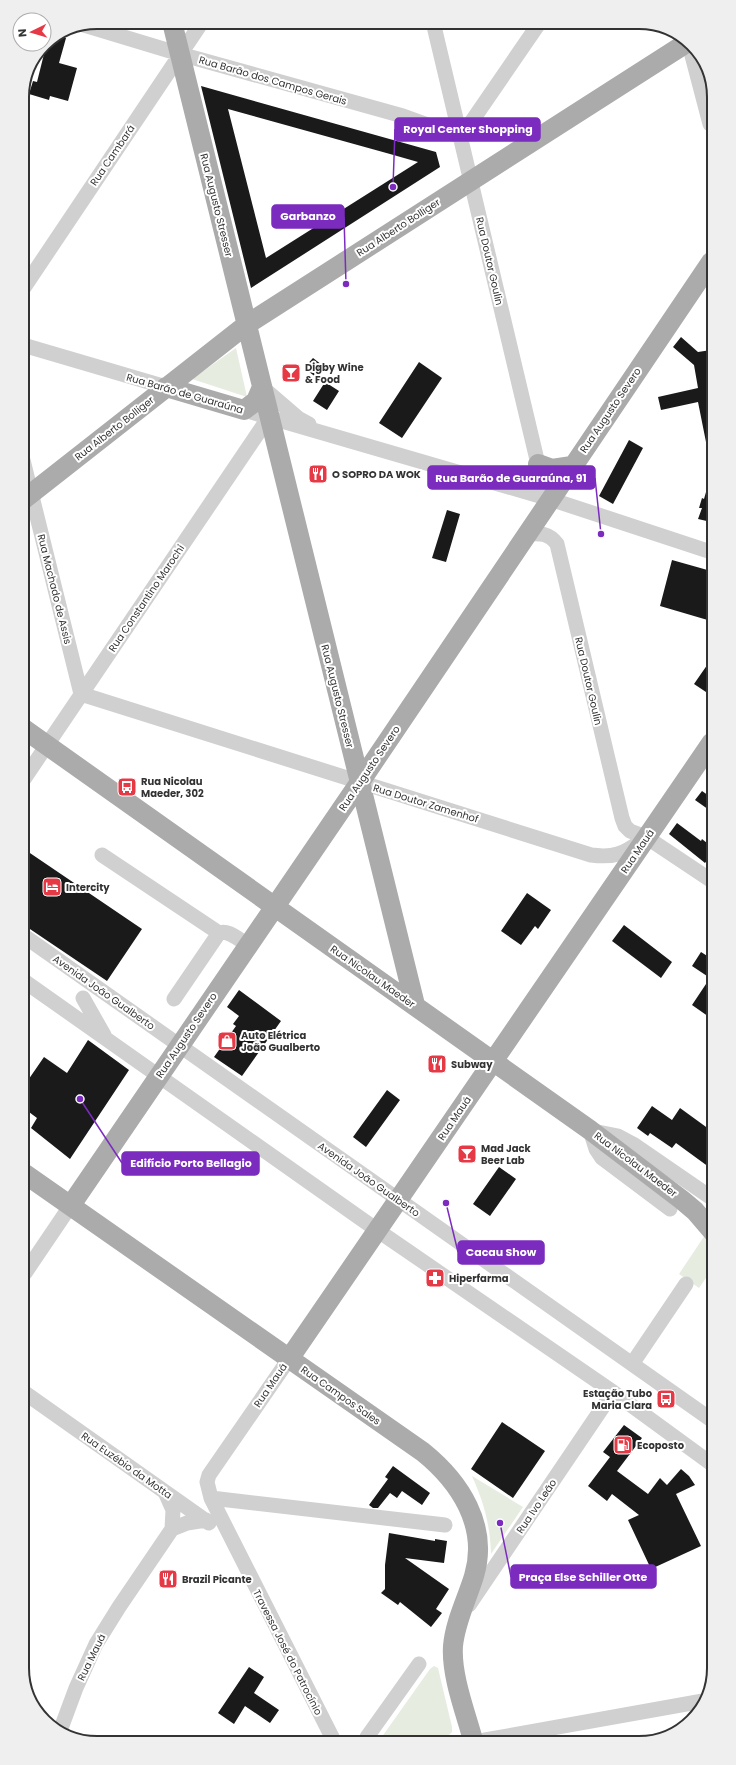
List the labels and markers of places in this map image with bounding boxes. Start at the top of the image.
callout: Royal Center Shopping [395,118,540,141]
callout: Garbanzo [272,205,344,228]
place label: Digby Wine & Food [305,360,364,387]
bar icon: Digby Wine & Food [280,362,302,384]
restaurant icon: O SOPRO DA WOK [307,463,329,485]
callout: Rua Barão de Guaraúna, 91 [428,466,595,489]
place label: O SOPRO DA WOK [332,467,421,482]
place label: Rua Nicolau Maeder, 302 [141,774,204,801]
bus stop icon: Rua Nicolau Maeder, 302 [116,776,138,798]
hotel icon: Intercity [41,876,63,898]
place label: Intercity [66,880,110,895]
place label: Auto Elétrica João Gualberto [241,1028,321,1055]
shop icon: Auto Elétrica João Gualberto [216,1030,238,1052]
restaurant icon: Subway [426,1053,448,1075]
place label: Subway [451,1057,493,1072]
place label: Mad Jack Beer Lab [481,1141,531,1168]
bar icon: Mad Jack Beer Lab [456,1143,478,1165]
callout: Edifício Porto Bellagio [122,1152,259,1175]
callout: Cacau Show [458,1241,544,1264]
pharmacy icon: Hiperfarma [424,1267,446,1289]
place label: Hiperfarma [449,1271,509,1286]
place label: Estação Tubo Maria Clara [583,1386,653,1413]
bus stop icon: Estação Tubo Maria Clara [655,1388,677,1410]
fuel station icon: Ecoposto [612,1434,634,1456]
place label: Ecoposto [637,1438,685,1453]
callout: Praça Else Schiller Otte [511,1565,656,1588]
restaurant icon: Brazil Picante [157,1568,179,1590]
place label: Brazil Picante [182,1572,252,1587]

